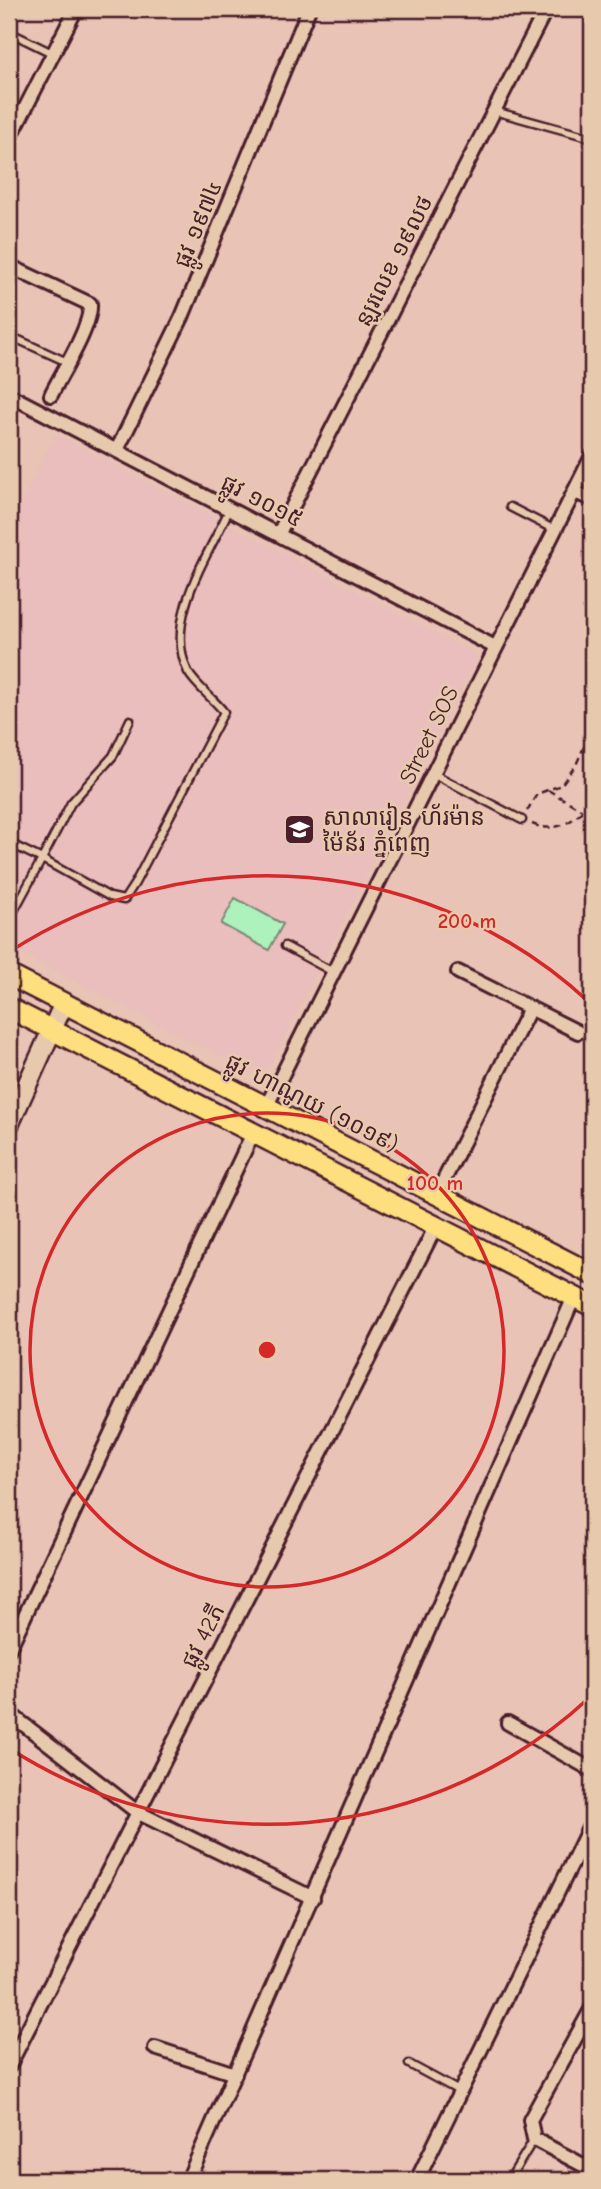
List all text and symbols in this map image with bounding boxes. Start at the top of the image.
street label: ផ្លូវ ១៩៧៤ [168,176,235,274]
street label: ន្ឡរលេខ ១៩លថ [349,191,439,331]
street label: ផ្លូវ ១០១៥ [213,469,307,540]
street label: Street SOS [394,682,464,788]
place label: សាលារៀន ហ័រម៉ាន ម៉ៃន័រ ភ្នំពេញ [323,802,485,857]
school or university icon: សាលារៀន ហ័រម៉ាន ម៉ៃន័រ ភ្នំពេញ [283,813,317,847]
text: 200 m [438,909,496,933]
street label: ផ្លូវ ហាណូយ (១០១៩) [218,1048,403,1165]
text: 100 m [407,1171,463,1195]
centre of rings [255,1338,279,1362]
street label: ផ្លូវ 42ភី [175,1600,237,1676]

